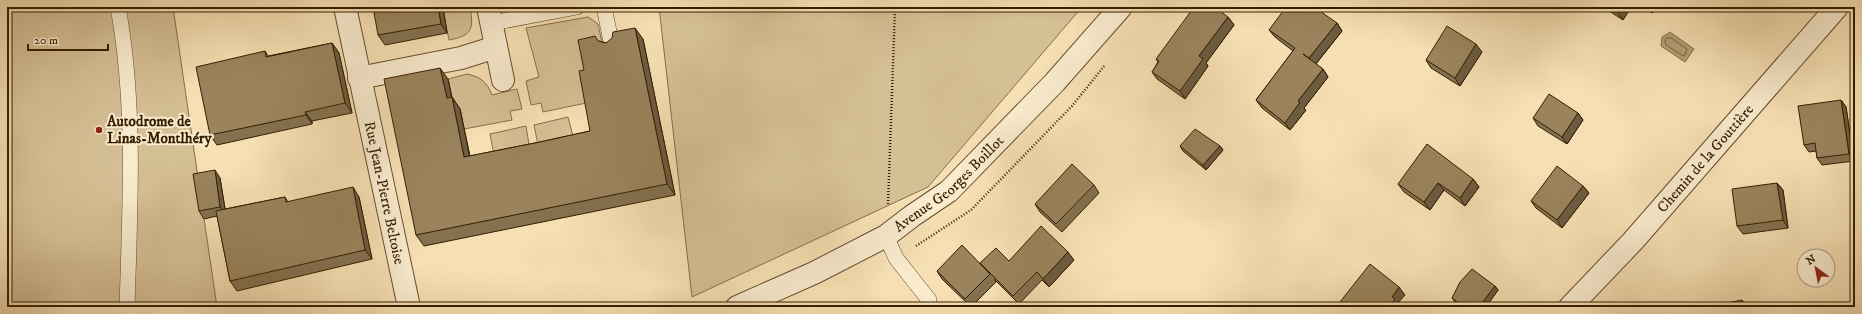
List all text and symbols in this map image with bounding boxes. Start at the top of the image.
scale bar [28,26,108,52]
text: 20 m [34,33,58,48]
street label: Chemin de la Gouttière [1653,100,1758,216]
place label: Autodrome de Linas-Montlhéry [106,112,212,148]
street label: Rue Jean-Pierre Beltoise [360,120,409,266]
marker: Autodrome de Linas-Montlhéry [94,125,104,135]
street label: Avenue Georges Boillot [890,131,1008,236]
north arrow [1796,248,1836,288]
text: N [1804,252,1819,269]

